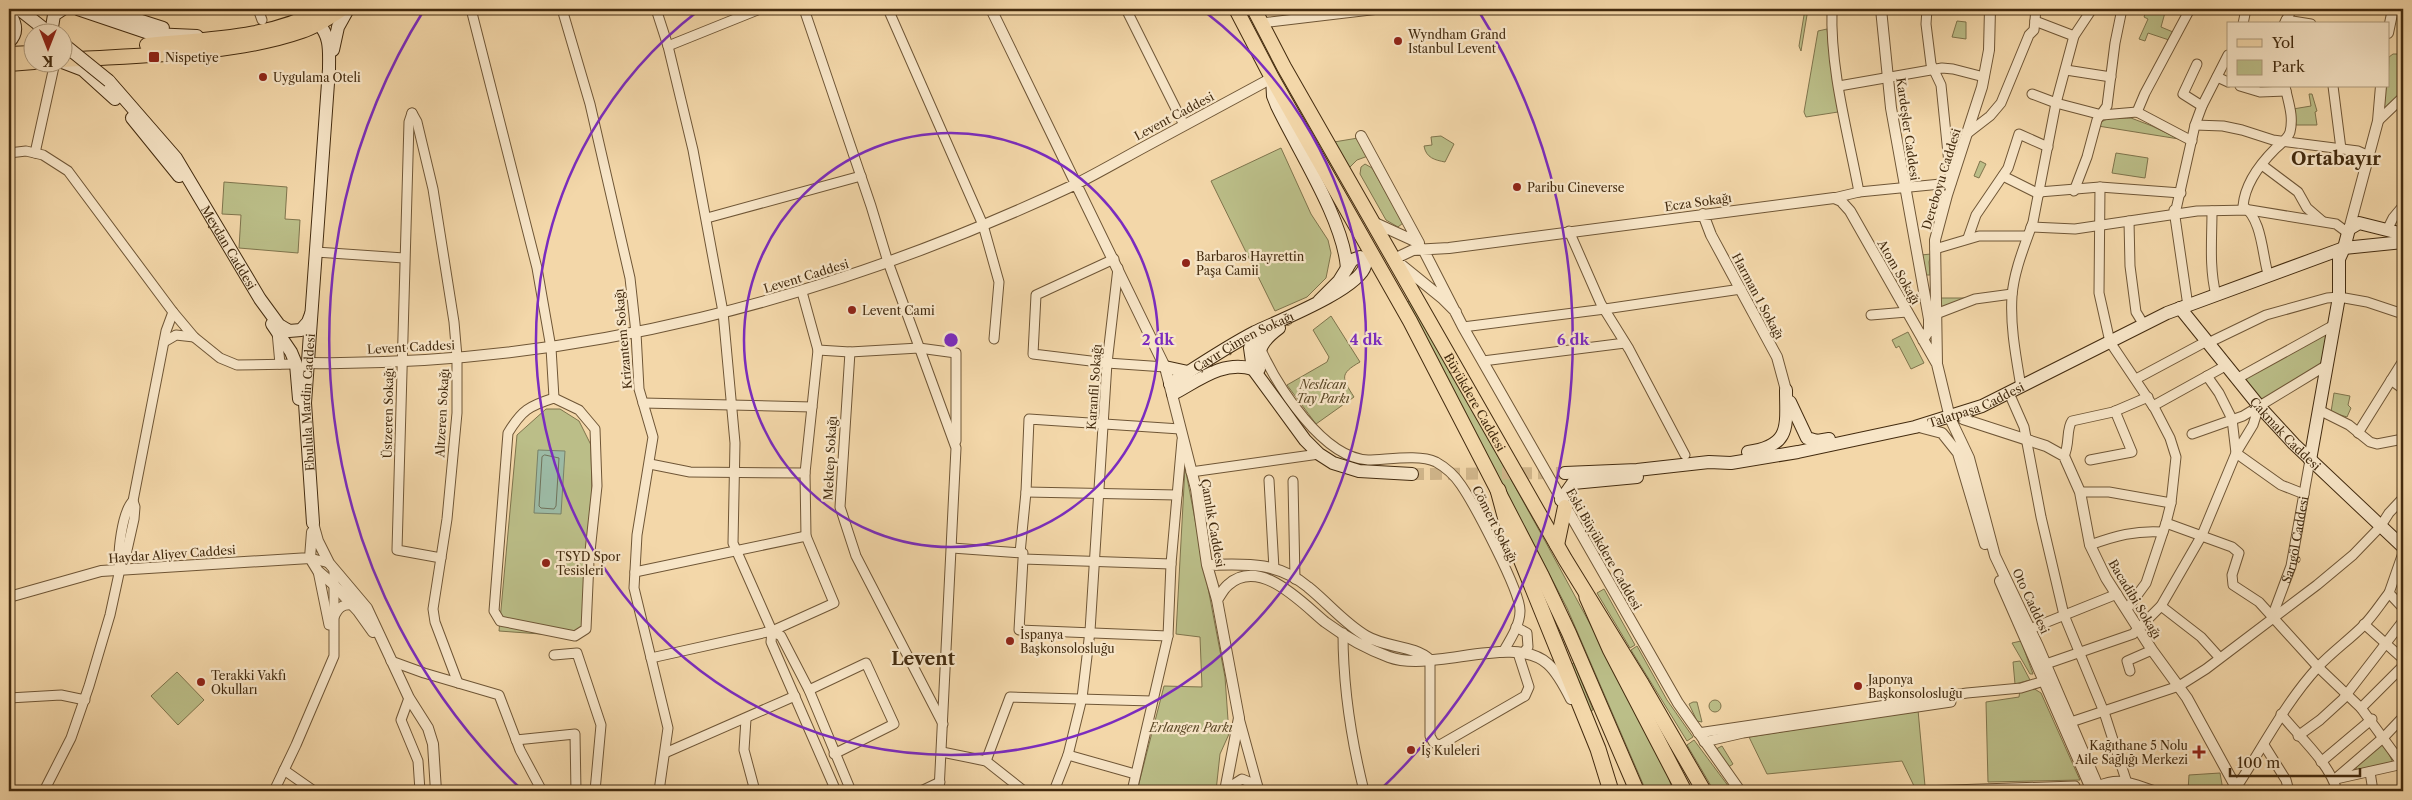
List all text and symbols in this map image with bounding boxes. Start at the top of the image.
north arrow [22,22,72,72]
legend [2227,22,2390,88]
place label: Wyndham Grand Istanbul Levent [1407,27,1507,56]
text: Yol [2271,33,2295,52]
marker: Wyndham Grand Istanbul Levent [1392,35,1404,47]
marker: Nispetiye [147,50,161,64]
place label: Nispetiye [165,50,219,65]
text: K [42,52,54,70]
text: Park [2272,57,2306,76]
place label: Uygulama Oteli [273,70,361,85]
marker: Uygulama Oteli [257,71,269,83]
street label: Kardeşler Caddesi [1893,77,1923,182]
street label: Levent Caddesi [1132,89,1217,143]
street label: Dereboyu Caddesi [1918,126,1964,232]
district label: Ortabayır [2291,148,2381,170]
place label: Paribu Cineverse [1527,180,1625,195]
marker: Paribu Cineverse [1511,181,1523,193]
street label: Ecza Sokağı [1663,190,1733,214]
street label: Meydan Caddesi [198,203,260,292]
street label: Atom Sokağı [1874,236,1924,307]
place label: Barbaros Hayrettin Paşa Camii [1196,249,1305,278]
street label: Harman 1 Sokağı [1729,250,1787,342]
street label: Levent Caddesi [762,256,851,296]
marker: Barbaros Hayrettin Paşa Camii [1180,257,1192,269]
street label: Krizantem Sokağı [611,288,635,390]
place label: Levent Cami [862,303,935,318]
marker: Levent Cami [846,304,858,316]
street label: Çayır Çimen Sokağı [1190,308,1296,375]
text: 2 dk [1142,330,1175,349]
text: 4 dk [1350,330,1383,349]
text: 6 dk [1557,330,1590,349]
centre of rings [942,331,960,349]
street label: Ebulula Mardin Caddesi [297,333,317,471]
street label: Levent Caddesi [367,337,456,357]
street label: Karanfil Sokağı [1084,343,1105,431]
street label: Büyükdere Caddesi [1441,350,1509,454]
street label: Üstzeren Sokağı [379,367,396,459]
street label: Altzeren Sokağı [432,368,452,459]
park label: Neslican Tay Parkı [1296,377,1350,406]
street label: Talatpaşa Caddesi [1926,378,2027,430]
street label: Çakmak Caddesi [2247,394,2324,473]
street label: Mektep Sokağı [820,415,840,501]
street label: Çamlık Caddesi [1198,478,1228,569]
street label: Cömert Sokağı [1469,483,1521,565]
street label: Eski Büyükdere Caddesi [1563,486,1645,613]
street label: Sarıgöl Caddesi [2278,495,2311,585]
street label: Haydar Aliyev Caddesi [108,542,237,566]
place label: TSYD Spor Tesisleri [556,549,621,578]
marker: TSYD Spor Tesisleri [540,557,552,569]
street label: Bacadibi Sokağı [2105,557,2165,642]
street label: Oto Caddesi [2009,566,2053,636]
place label: İspanya Başkonsolosluğu [1020,626,1115,656]
marker: İspanya Başkonsolosluğu [1004,635,1016,647]
district label: Levent [891,648,956,670]
place label: Terakki Vakfı Okulları [211,668,286,697]
place label: Japonya Başkonsolosluğu [1866,672,1963,701]
marker: Terakki Vakfı Okulları [195,676,207,688]
marker: Japonya Başkonsolosluğu [1852,680,1864,692]
park label: Erlangen Parkı [1148,720,1233,735]
place label: Kağıthane 5 Nolu Aile Sağlığı Merkezi [2074,738,2189,767]
place label: İş Kuleleri [1421,742,1480,758]
marker: İş Kuleleri [1405,744,1417,756]
marker: Kağıthane 5 Nolu Aile Sağlığı Merkezi [2192,745,2206,759]
scale bar [2230,745,2360,777]
text: 100 m [2237,753,2280,772]

